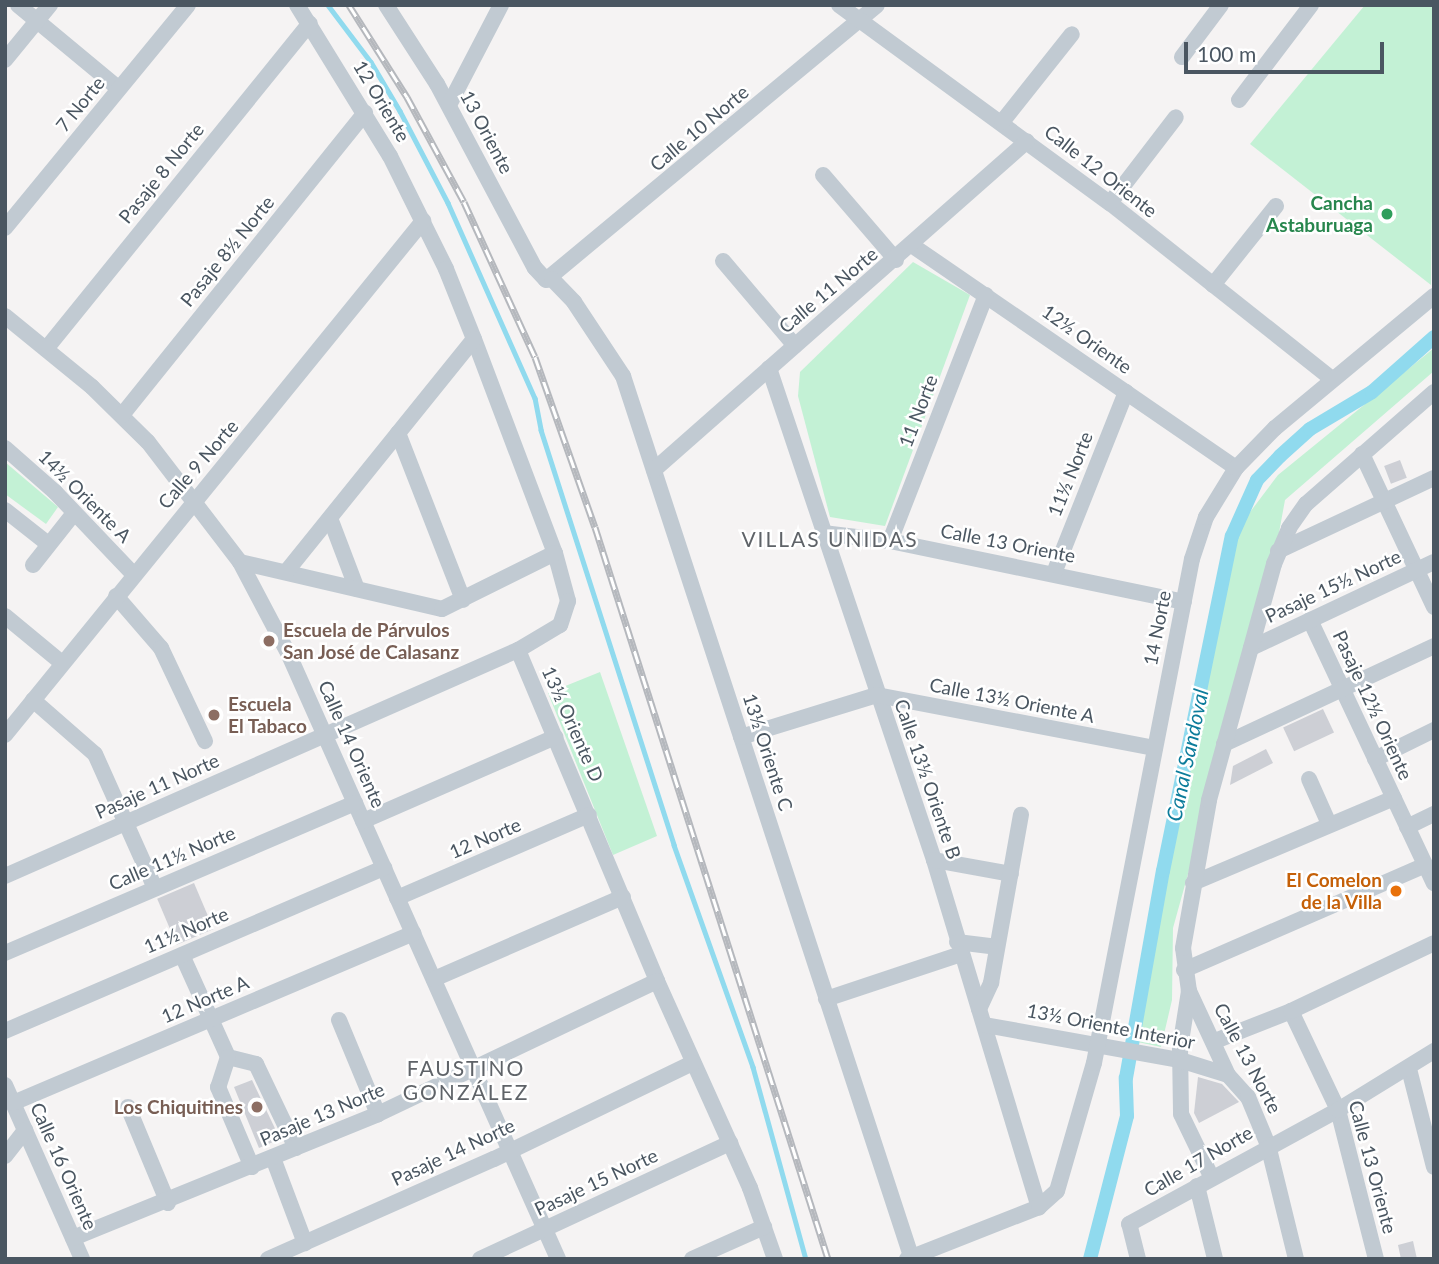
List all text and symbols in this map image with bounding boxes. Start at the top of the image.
scale bar [1187,28,1386,72]
text: 100 m [1197,41,1256,66]
street label: 12 Oriente [349,56,415,146]
street label: 7 Norte [51,72,109,136]
street label: Calle 10 Norte [645,80,753,176]
street label: 13 Oriente [456,87,518,177]
street label: Pasaje 8 Norte [114,118,208,228]
street label: Calle 12 Oriente [1040,120,1162,222]
street label: Pasaje 8½ Norte [175,191,279,311]
place label: Cancha Astaburuaga [1266,192,1373,236]
marker: Cancha Astaburuaga [1379,206,1395,222]
street label: Calle 11 Norte [774,242,882,338]
street label: 12½ Oriente [1038,300,1136,378]
street label: 11 Norte [894,372,942,450]
street label: Calle 9 Norte [153,415,243,513]
street label: 11½ Norte [1043,428,1097,520]
street label: 14½ Oriente A [34,445,136,547]
street label: Calle 13 Oriente [939,519,1077,567]
district label: VILLAS UNIDAS [743,526,917,552]
street label: Pasaje 15½ Norte [1262,545,1404,627]
street label: 14 Norte [1139,589,1175,667]
place label: Escuela de Párvulos San José de Calasanz [283,619,460,663]
street label: Pasaje 12½ Oriente [1328,627,1418,783]
marker: Escuela de Párvulos San José de Calasanz [261,633,277,649]
street label: 13½ Oriente D [537,663,609,785]
street label: Calle 13½ Oriente A [927,673,1097,727]
street label: Calle 14 Oriente [314,677,390,811]
water label: Canal Sandoval [1161,687,1213,823]
street label: 13½ Oriente C [738,690,798,814]
place label: Escuela El Tabaco [228,693,307,737]
street label: Calle 13½ Oriente B [890,696,966,862]
marker: Escuela El Tabaco [206,707,222,723]
street label: Pasaje 11 Norte [91,748,223,824]
street label: 12 Norte [446,813,524,863]
street label: Calle 11½ Norte [105,821,239,895]
place label: El Comelon de la Villa [1286,869,1382,913]
marker: El Comelon de la Villa [1388,883,1404,899]
street label: 11½ Norte [140,902,232,958]
street label: 12 Norte A [158,970,252,1028]
street label: 13½ Oriente Interior [1025,998,1197,1054]
street label: Calle 13 Norte [1209,999,1287,1117]
district label: FAUSTINO GONZÁLEZ [404,1055,528,1105]
street label: Pasaje 13 Norte [256,1077,388,1151]
place label: Los Chiquitines [114,1096,243,1118]
street label: Calle 13 Oriente [1344,1098,1402,1236]
street label: Calle 16 Oriente [26,1099,102,1233]
marker: Los Chiquitines [249,1099,265,1115]
street label: Pasaje 14 Norte [388,1114,518,1190]
street label: Calle 17 Norte [1140,1121,1256,1201]
street label: Pasaje 15 Norte [531,1144,661,1220]

